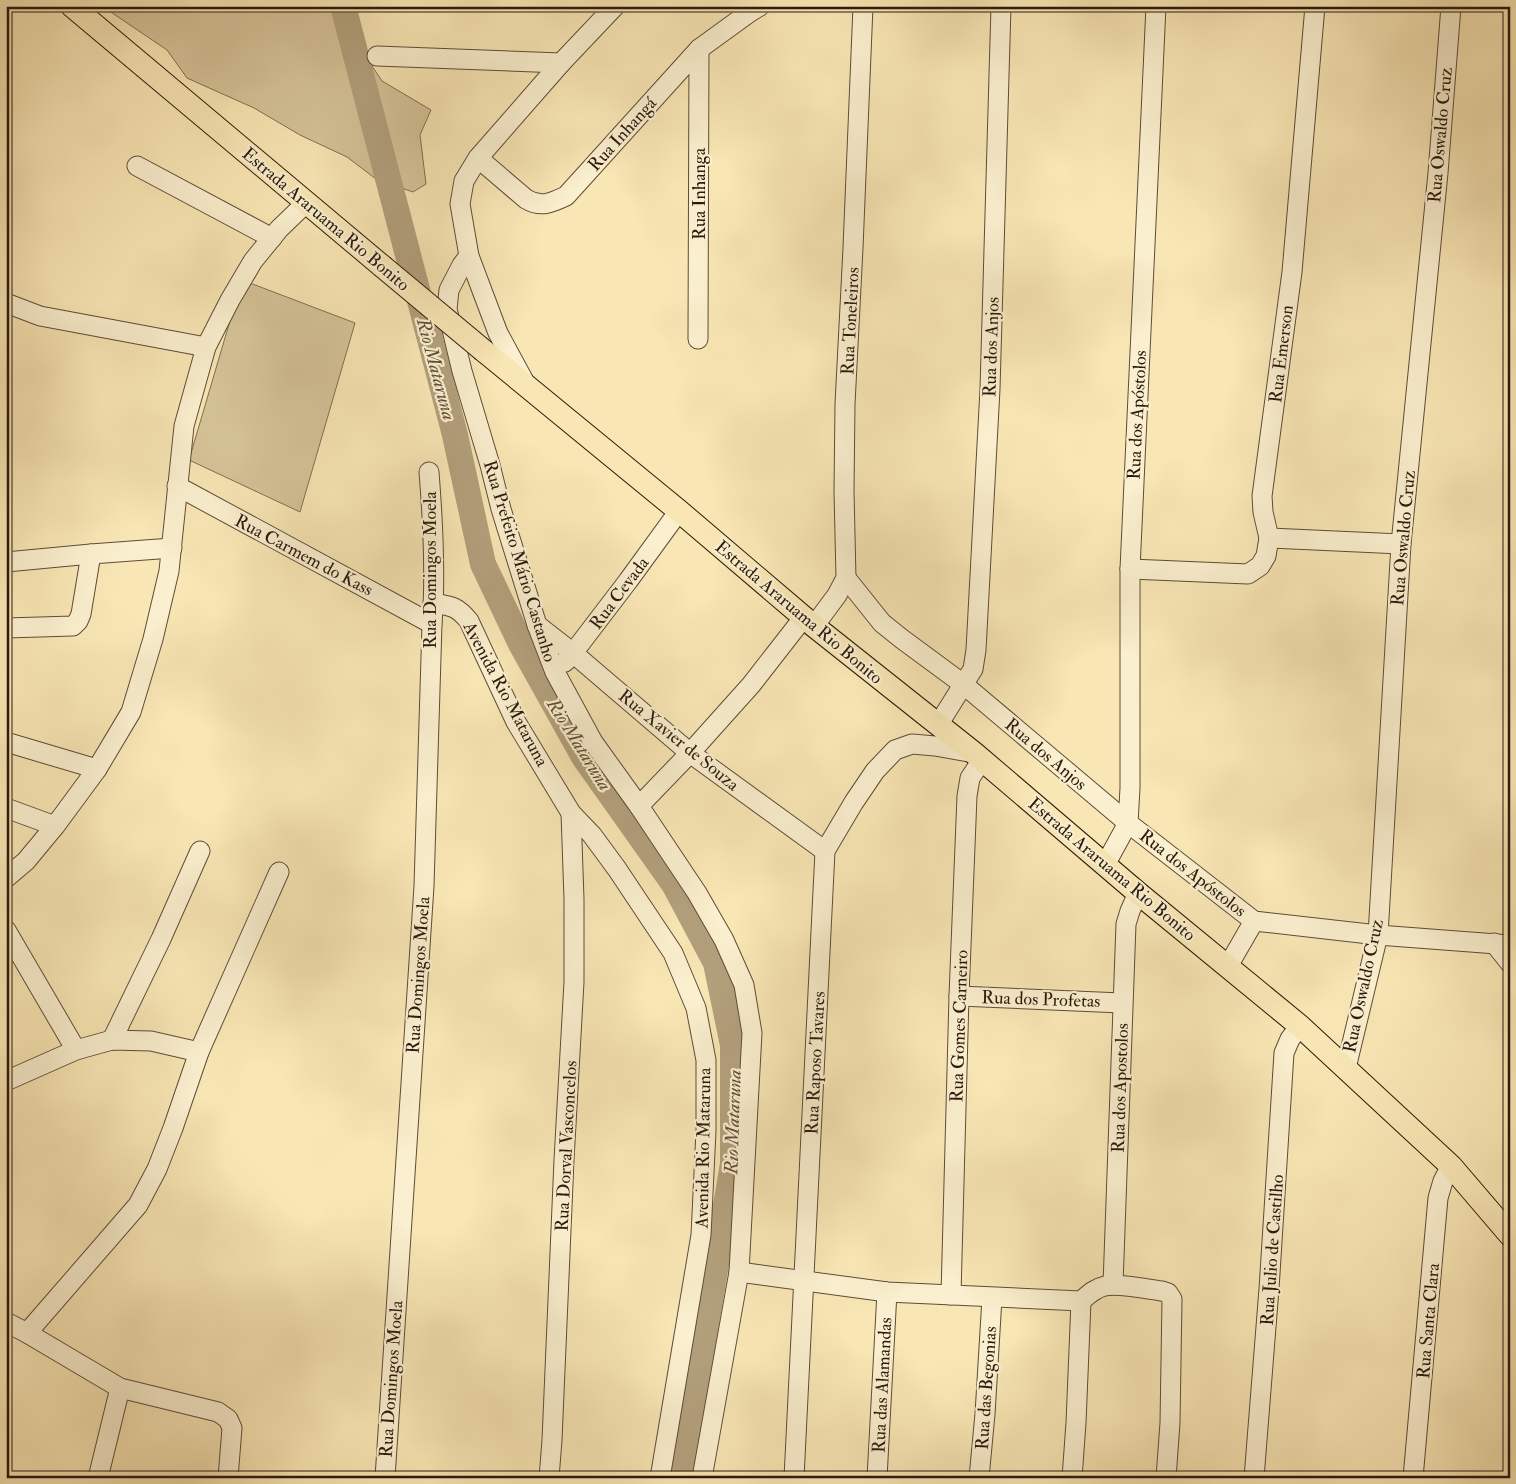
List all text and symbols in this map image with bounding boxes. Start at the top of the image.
street label: Rua Oswaldo Cruz [1423,66,1458,204]
street label: Rua Inhangá [583,92,662,176]
street label: Estrada Araruama Rio Bonito [237,142,415,297]
street label: Rua Inhanga [688,147,711,240]
street label: Rua Toneleiros [836,266,865,376]
street label: Rua dos Anjos [978,296,1005,398]
street label: Rua Emerson [1264,304,1299,404]
water label: Rio Mataruna [411,315,461,423]
street label: Rua dos Apóstolos [1123,350,1152,480]
street label: Rua Prefeito Mário Castanho [478,457,561,665]
street label: Rua Oswaldo Cruz [1386,469,1421,607]
street label: Rua Domingos Moela [419,491,442,649]
street label: Rua Carmem do Kass [231,509,377,602]
street label: Estrada Araruama Rio Bonito [710,535,888,690]
street label: Rua Cevada [585,552,655,634]
street label: Avenida Rio Mataruna [457,617,554,771]
street label: Rua Xavier de Souza [614,685,744,797]
water label: Rio Mataruna [541,693,617,795]
street label: Rua dos Anjos [1000,713,1092,795]
street label: Estrada Araruama Rio Bonito [1023,792,1201,947]
street label: Rua dos Apóstolos [1134,824,1251,922]
street label: Rua Domingos Moela [402,895,435,1054]
street label: Rua Oswaldo Cruz [1338,917,1389,1055]
street label: Rua Gomes Carneiro [945,949,974,1103]
street label: Rua dos Profetas [981,986,1101,1013]
street label: Rua Raposo Tavares [800,991,831,1135]
street label: Rua dos Apostolos [1107,1023,1134,1153]
street label: Rua Dorval Vasconcelos [551,1060,582,1232]
street label: Avenida Rio Mataruna [691,1067,716,1230]
water label: Rio Mataruna [719,1069,747,1176]
street label: Rua Julio de Castilho [1256,1173,1289,1326]
street label: Rua Santa Clara [1412,1262,1445,1380]
street label: Rua Domingos Moela [375,1299,408,1458]
street label: Rua das Alamandas [867,1317,898,1453]
street label: Rua das Begonias [971,1325,1002,1451]

